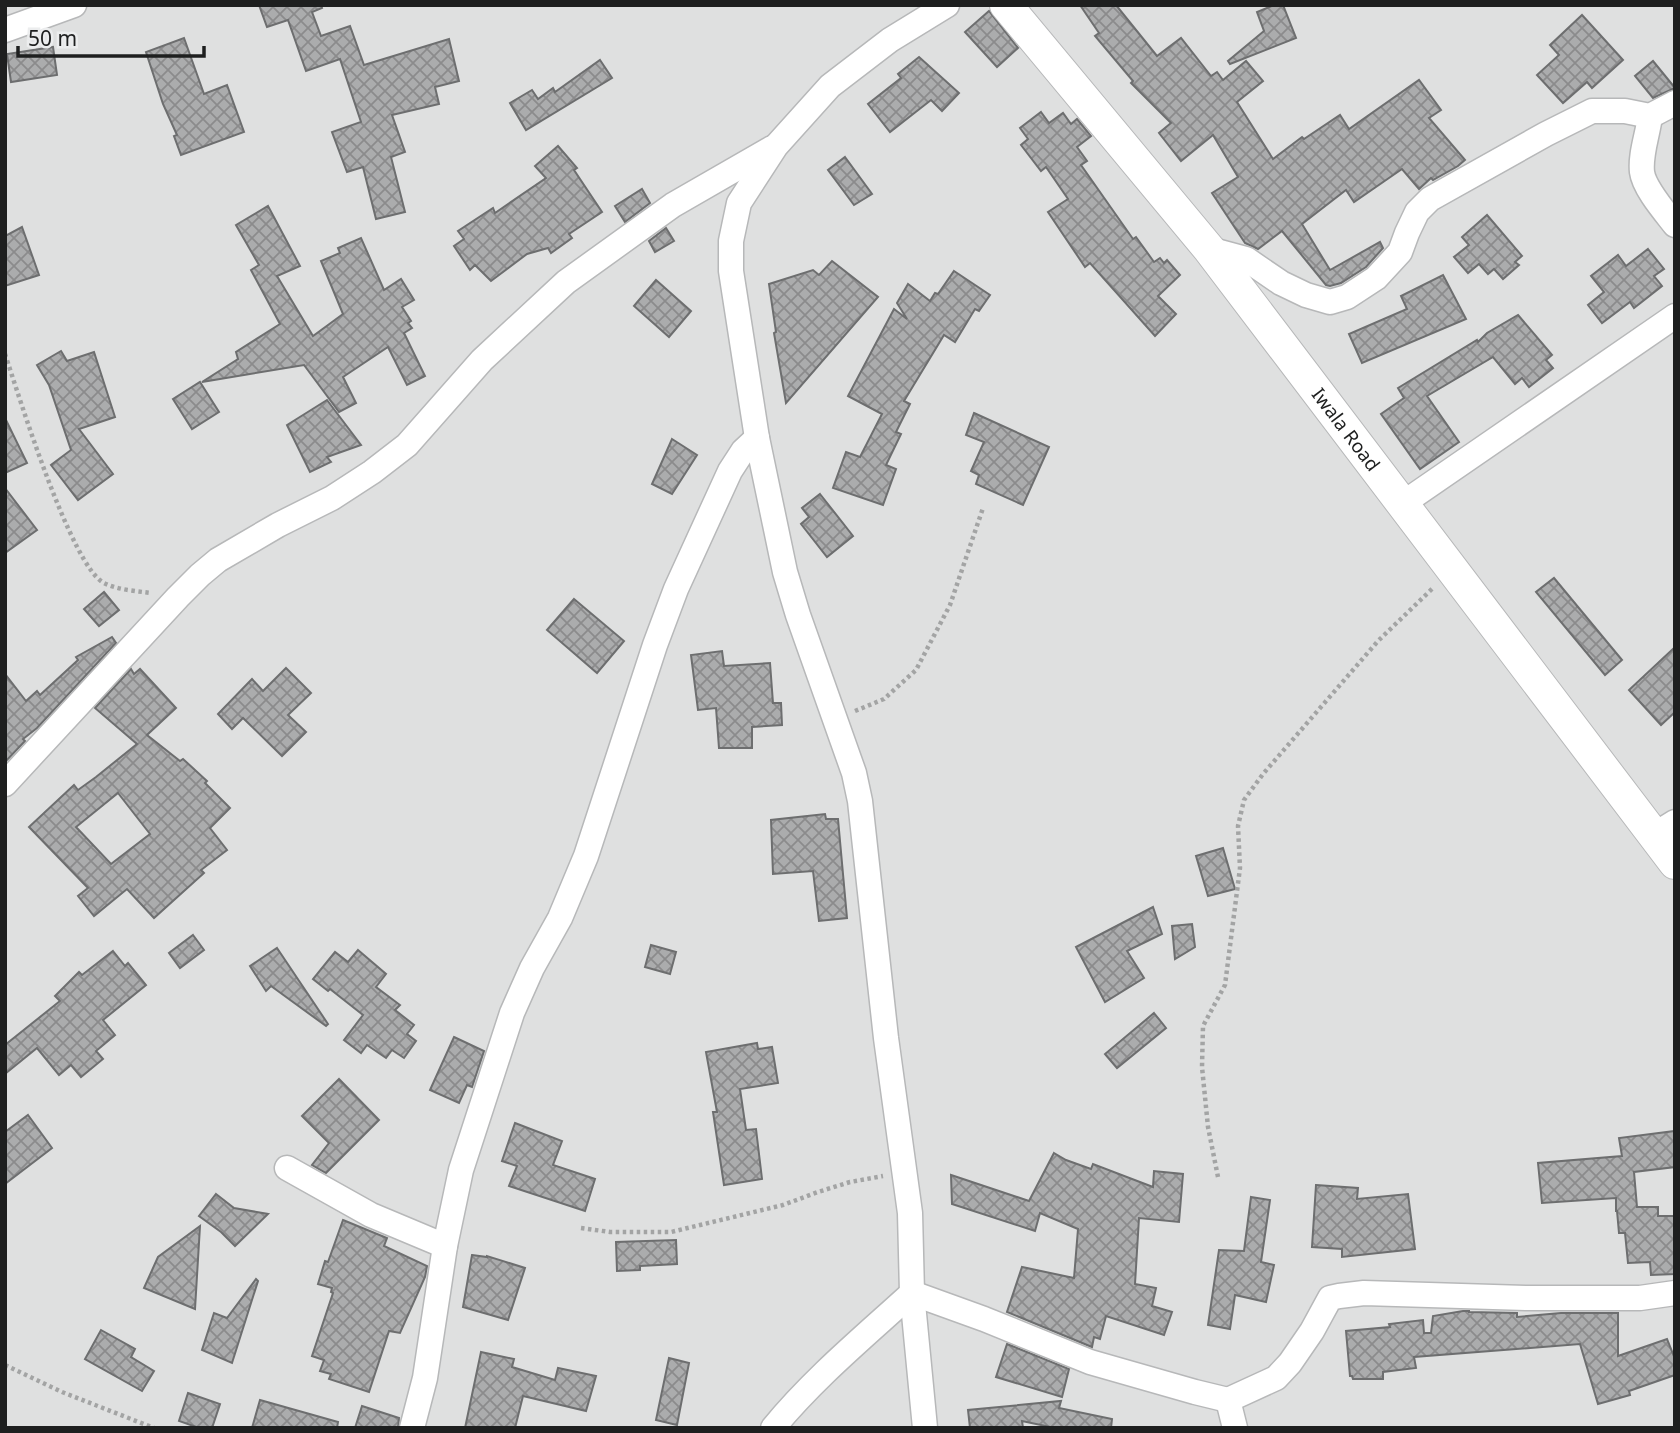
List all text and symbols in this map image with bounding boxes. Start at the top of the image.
scale bar [18,14,203,58]
text: 50 m [28,24,77,52]
street label: Iwala Road [1306,382,1386,477]

